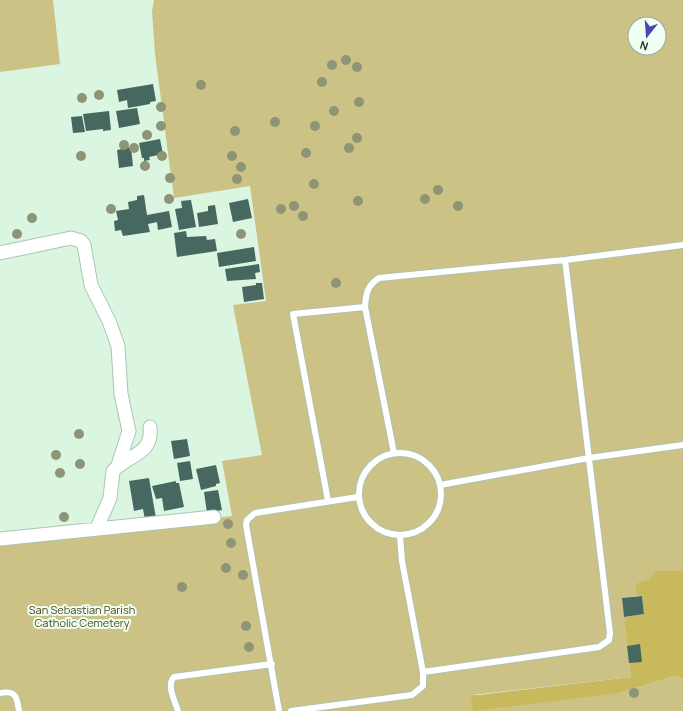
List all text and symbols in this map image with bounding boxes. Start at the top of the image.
north arrow [627,16,667,56]
text: N [638,38,650,54]
park label: San Sebastian Parish Catholic Cemetery [29,602,135,630]

